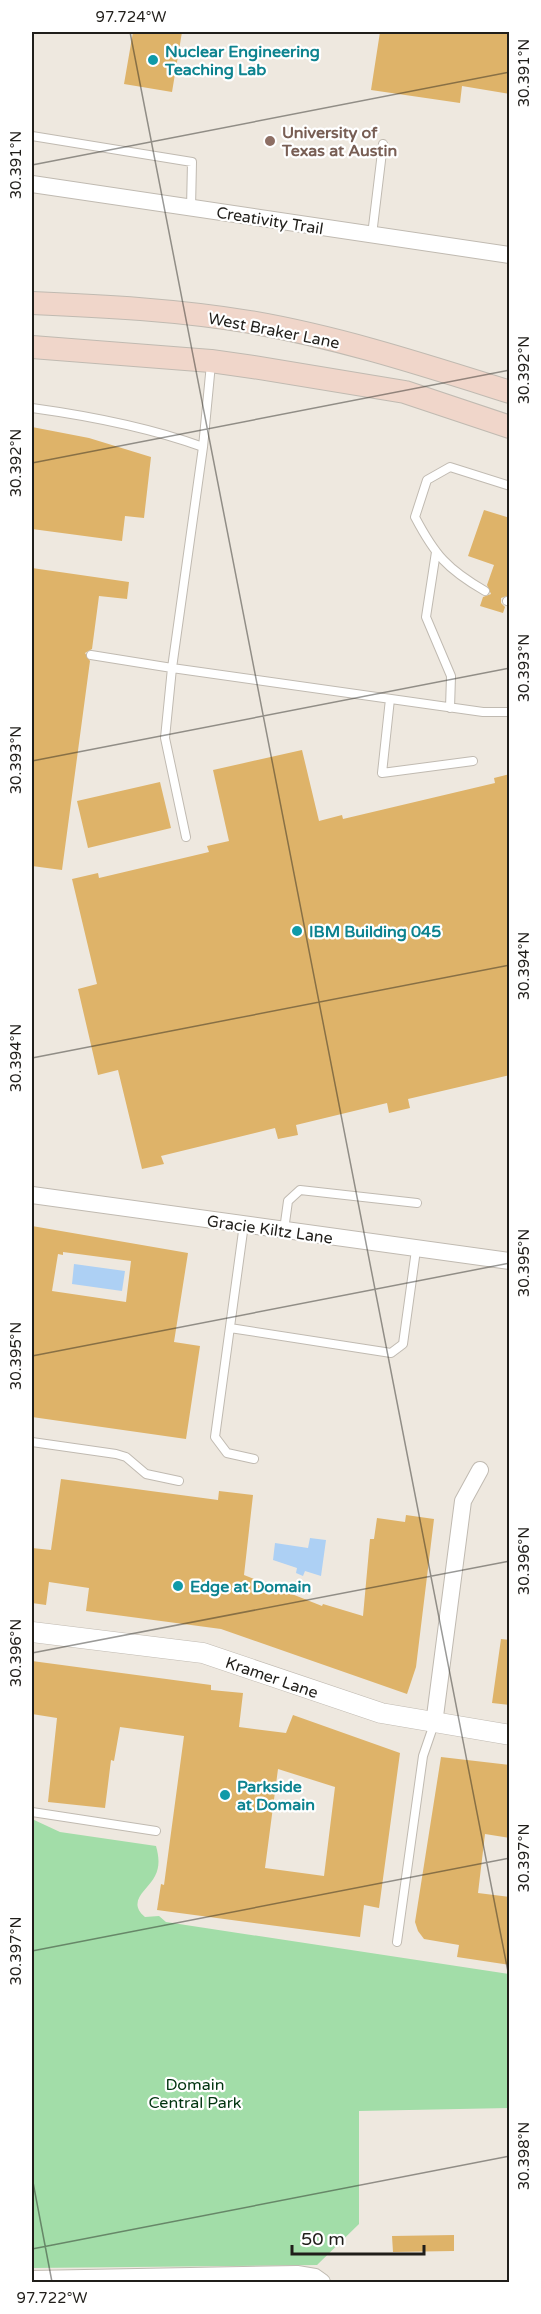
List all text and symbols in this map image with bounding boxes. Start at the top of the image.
text: 97.724°W [96,8,166,26]
text: 30.391°N [515,39,533,107]
place label: Nuclear Engineering Teaching Lab [164,42,320,80]
marker: Nuclear Engineering Teaching Lab [146,53,160,67]
place label: University of Texas at Austin [281,123,397,161]
text: 30.391°N [7,131,25,199]
marker: University of Texas at Austin [263,134,277,148]
street label: Creativity Trail [215,203,325,239]
street label: West Braker Lane [206,308,341,354]
text: 30.392°N [515,336,533,404]
text: 30.392°N [7,429,25,497]
text: 30.393°N [515,634,533,702]
text: 30.393°N [7,726,25,794]
place label: IBM Building 045 [309,922,441,942]
marker: IBM Building 045 [290,924,304,938]
text: 30.394°N [515,932,533,1000]
text: 30.394°N [7,1024,25,1092]
street label: Gracie Kiltz Lane [206,1211,334,1249]
text: 30.395°N [515,1229,533,1297]
text: 30.395°N [7,1322,25,1390]
text: 30.396°N [515,1527,533,1595]
place label: Edge at Domain [190,1577,311,1597]
marker: Edge at Domain [171,1579,185,1593]
text: 30.396°N [7,1619,25,1687]
street label: Kramer Lane [223,1653,321,1703]
place label: Parkside at Domain [237,1777,315,1815]
marker: Parkside at Domain [218,1788,232,1802]
text: 30.397°N [515,1823,533,1893]
text: 30.397°N [7,1916,25,1986]
park label: Domain Central Park [148,2075,242,2113]
text: 30.398°N [515,2122,533,2190]
scale bar [292,2218,424,2256]
text: 50 m [301,2228,345,2250]
text: 97.722°W [17,2289,87,2307]

